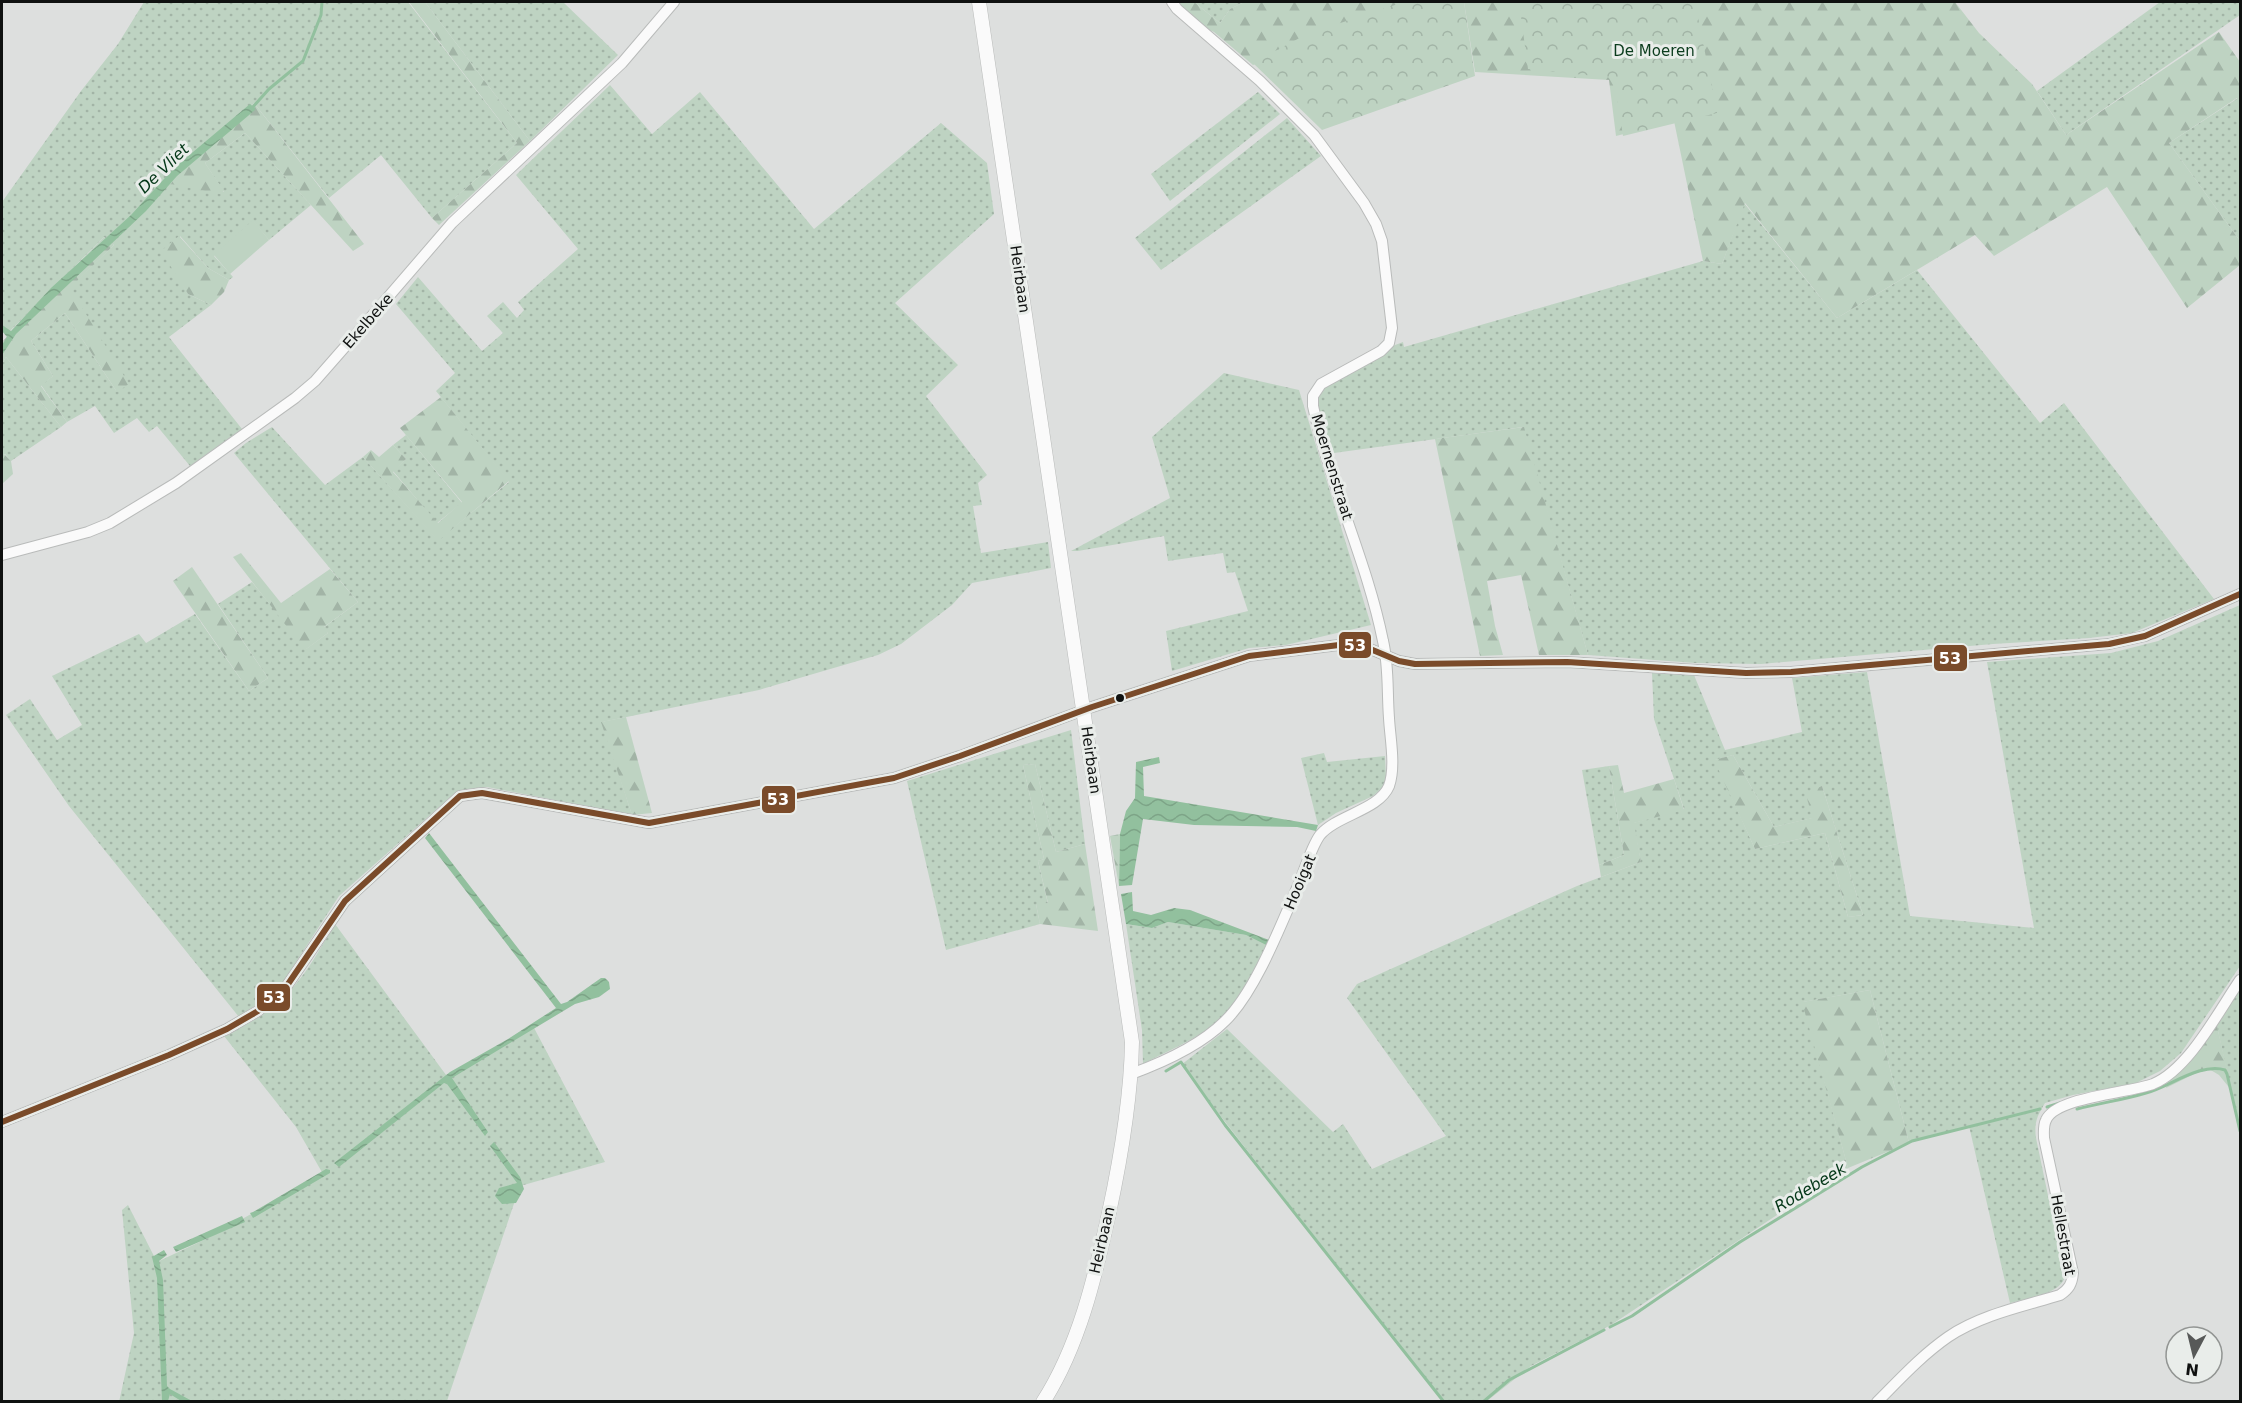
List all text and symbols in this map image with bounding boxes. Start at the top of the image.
park label: De Moeren [1613,42,1695,60]
water label: De Vliet [134,139,193,197]
street label: Heirbaan [1006,244,1034,314]
street label: Ekelbeke [339,290,397,352]
street label: Moernenstraat [1307,412,1357,522]
line badge: 53 [1338,631,1372,659]
text: 53 [1344,636,1366,655]
line badge: 53 [1933,644,1968,672]
text: 53 [1939,649,1961,668]
unlabelled marker [1114,692,1126,704]
street label: Heirbaan [1077,725,1105,795]
line badge: 53 [761,785,796,814]
text: 53 [767,790,789,809]
street label: Hooigat [1280,852,1320,912]
line badge: 53 [256,983,291,1012]
text: 53 [263,988,285,1007]
water label: Rodebeek [1771,1158,1850,1216]
street label: Hellestraat [2047,1193,2079,1277]
street label: Heirbaan [1086,1205,1118,1275]
north arrow [2164,1325,2224,1385]
text: N [2184,1359,2200,1380]

